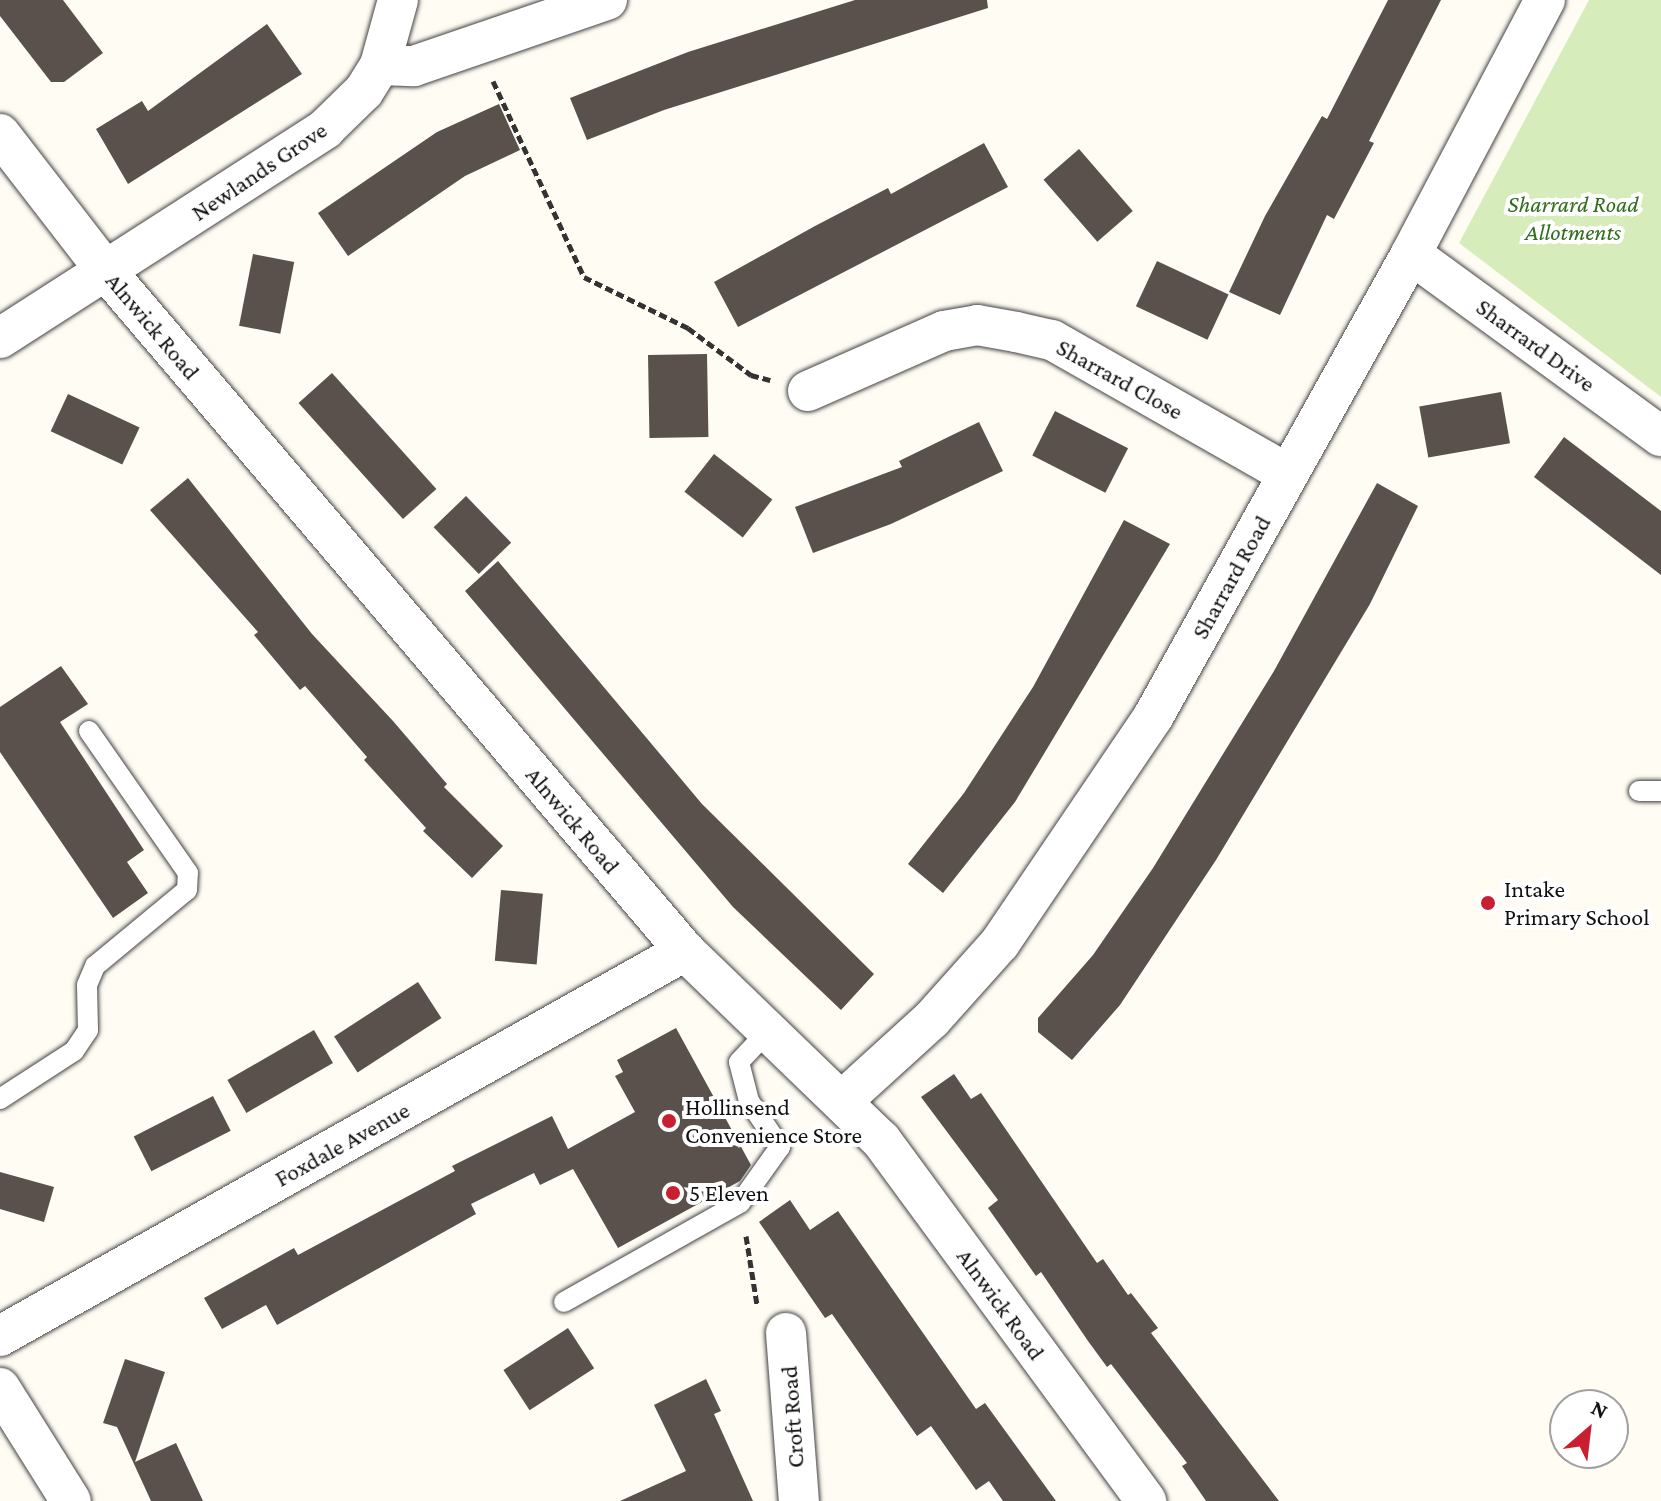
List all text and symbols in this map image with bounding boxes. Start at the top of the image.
street label: Newlands Grove [186,115,332,227]
park label: Sharrard Road Allotments [1507,190,1639,246]
street label: Alnwick Road [100,266,206,386]
street label: Sharrard Drive [1471,292,1601,398]
street label: Sharrard Close [1052,332,1188,426]
street label: Sharrard Road [1185,510,1277,644]
street label: Alnwick Road [520,760,626,880]
place label: Intake Primary School [1504,875,1649,931]
marker: Intake Primary School [1479,894,1497,912]
place label: Hollinsend Convenience Store [685,1093,862,1149]
street label: Foxdale Avenue [270,1095,414,1193]
marker: Hollinsend Convenience Store [660,1112,678,1130]
place label: 5 Eleven [689,1179,769,1207]
marker: 5 Eleven [664,1184,682,1202]
street label: Alnwick Road [951,1242,1051,1366]
street label: Croft Road [774,1365,810,1469]
north arrow [1549,1389,1629,1469]
text: N [1587,1395,1612,1424]

